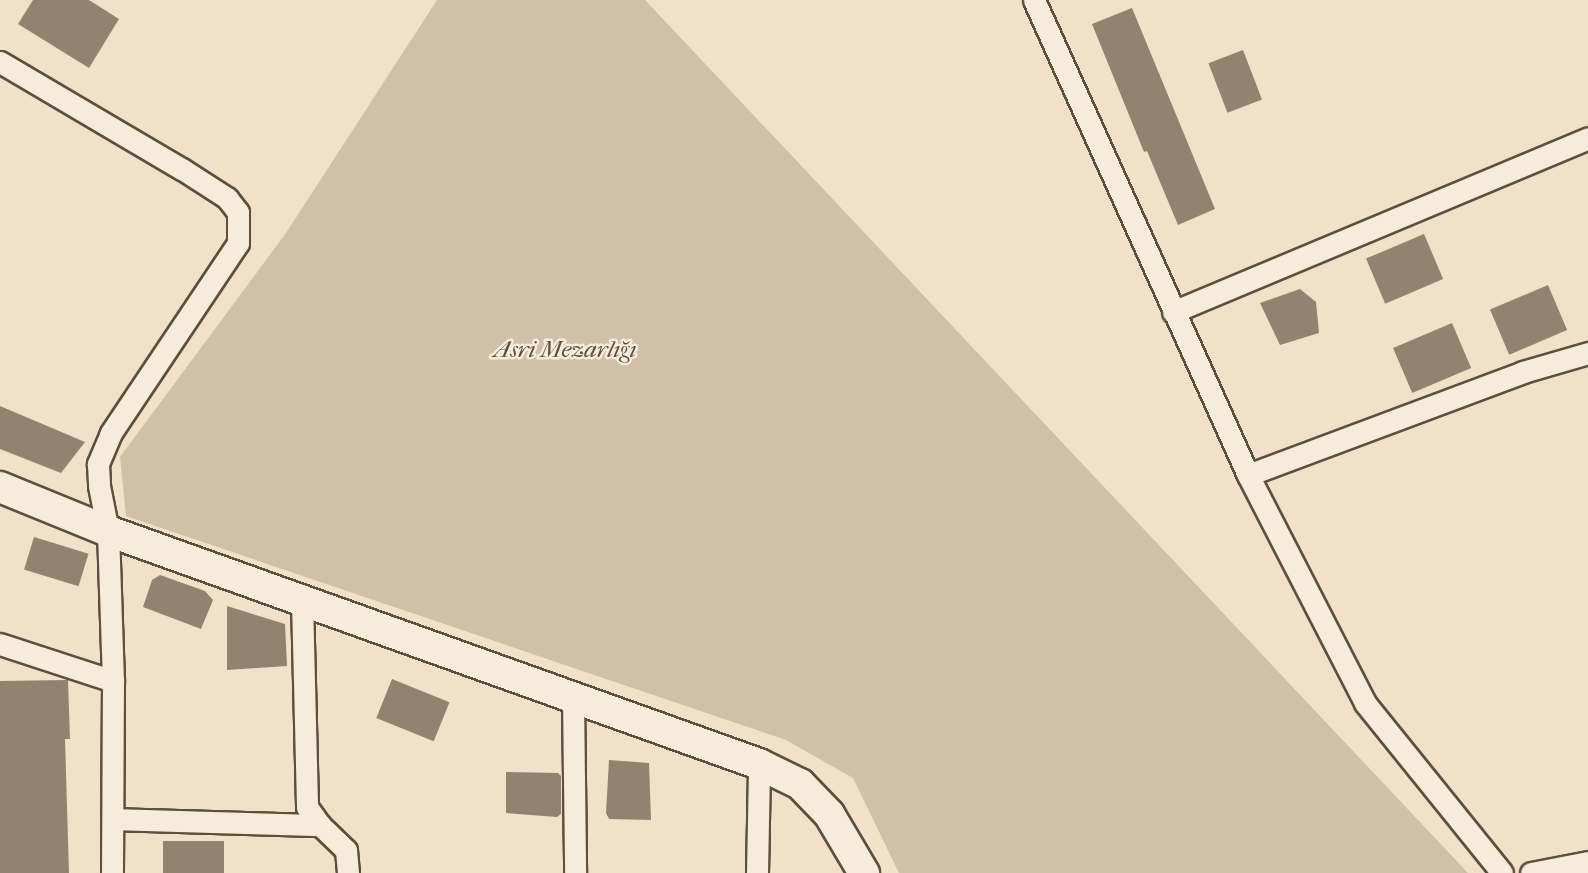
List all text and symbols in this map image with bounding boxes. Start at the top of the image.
park label: Asri Mezarlığı [494,336,636,364]

